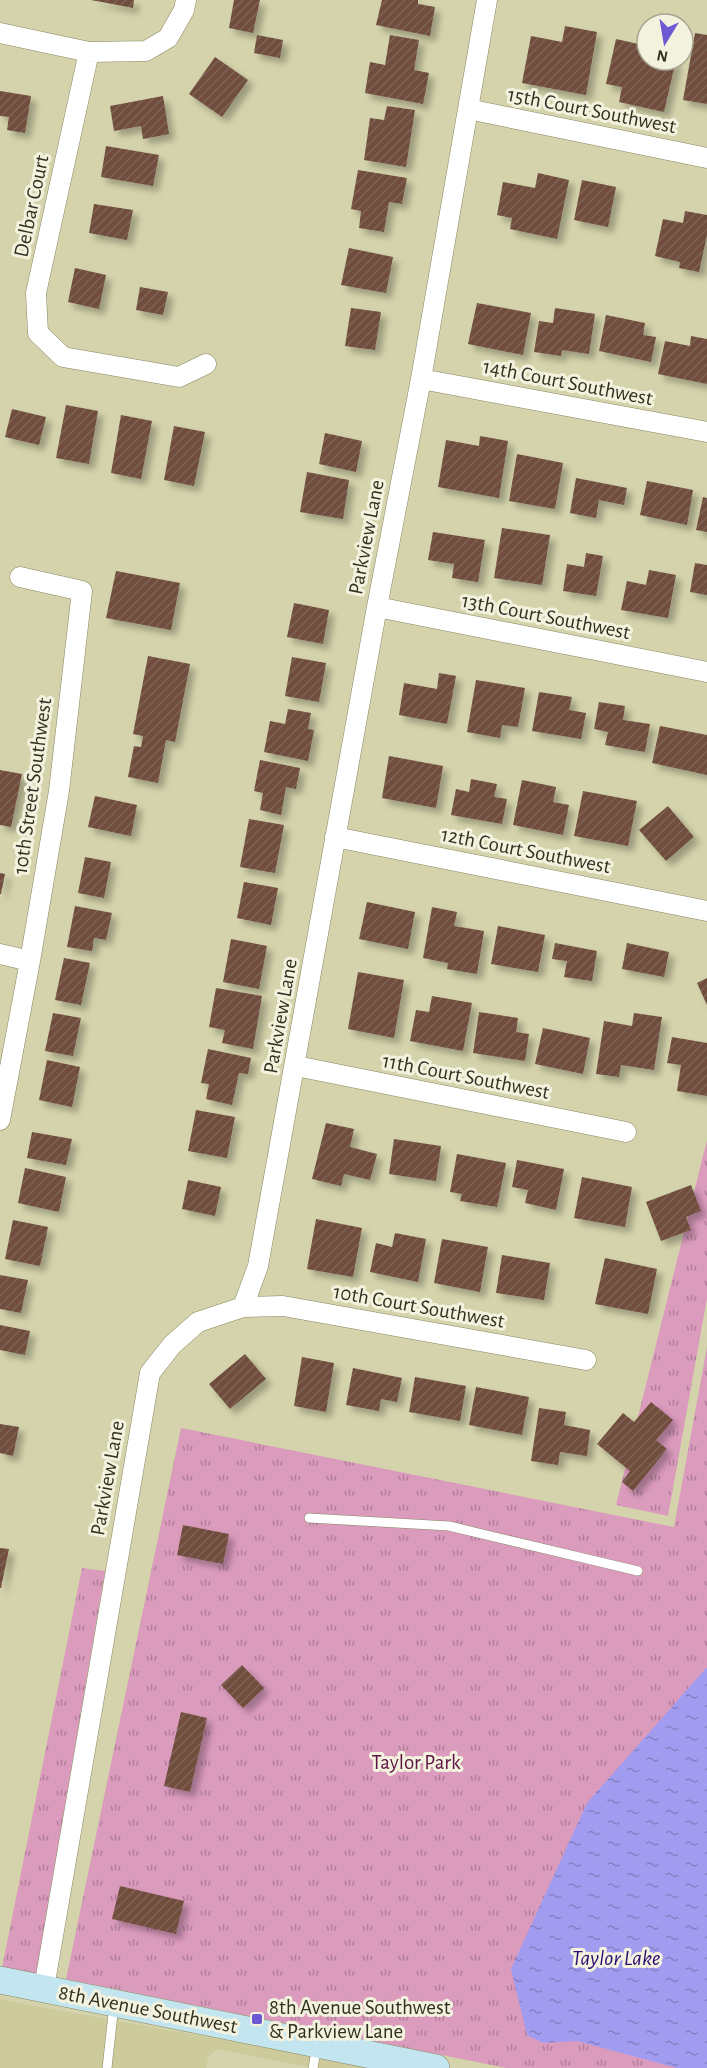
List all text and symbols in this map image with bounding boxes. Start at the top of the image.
north arrow [635,12,695,72]
text: N [655,47,669,65]
street label: 15th Court Southwest [506,84,678,137]
street label: Delbar Court [10,153,53,259]
street label: 14th Court Southwest [481,356,655,409]
street label: Parkview Lane [345,478,388,596]
street label: 13th Court Southwest [460,590,632,643]
street label: 10th Street Southwest [10,696,55,876]
street label: 12th Court Southwest [440,824,613,877]
street label: Parkview Lane [260,957,301,1075]
street label: 11th Court Southwest [381,1050,551,1103]
street label: 10th Court Southwest [332,1281,506,1332]
street label: Parkview Lane [87,1419,128,1537]
park label: Taylor Park [371,1752,461,1773]
water label: Taylor Lake [572,1947,660,1969]
street label: 8th Avenue Southwest [57,1982,239,2037]
place label: 8th Avenue Southwest & Parkview Lane [269,1997,451,2042]
marker: 8th Avenue Southwest & Parkview Lane [250,2012,264,2026]

